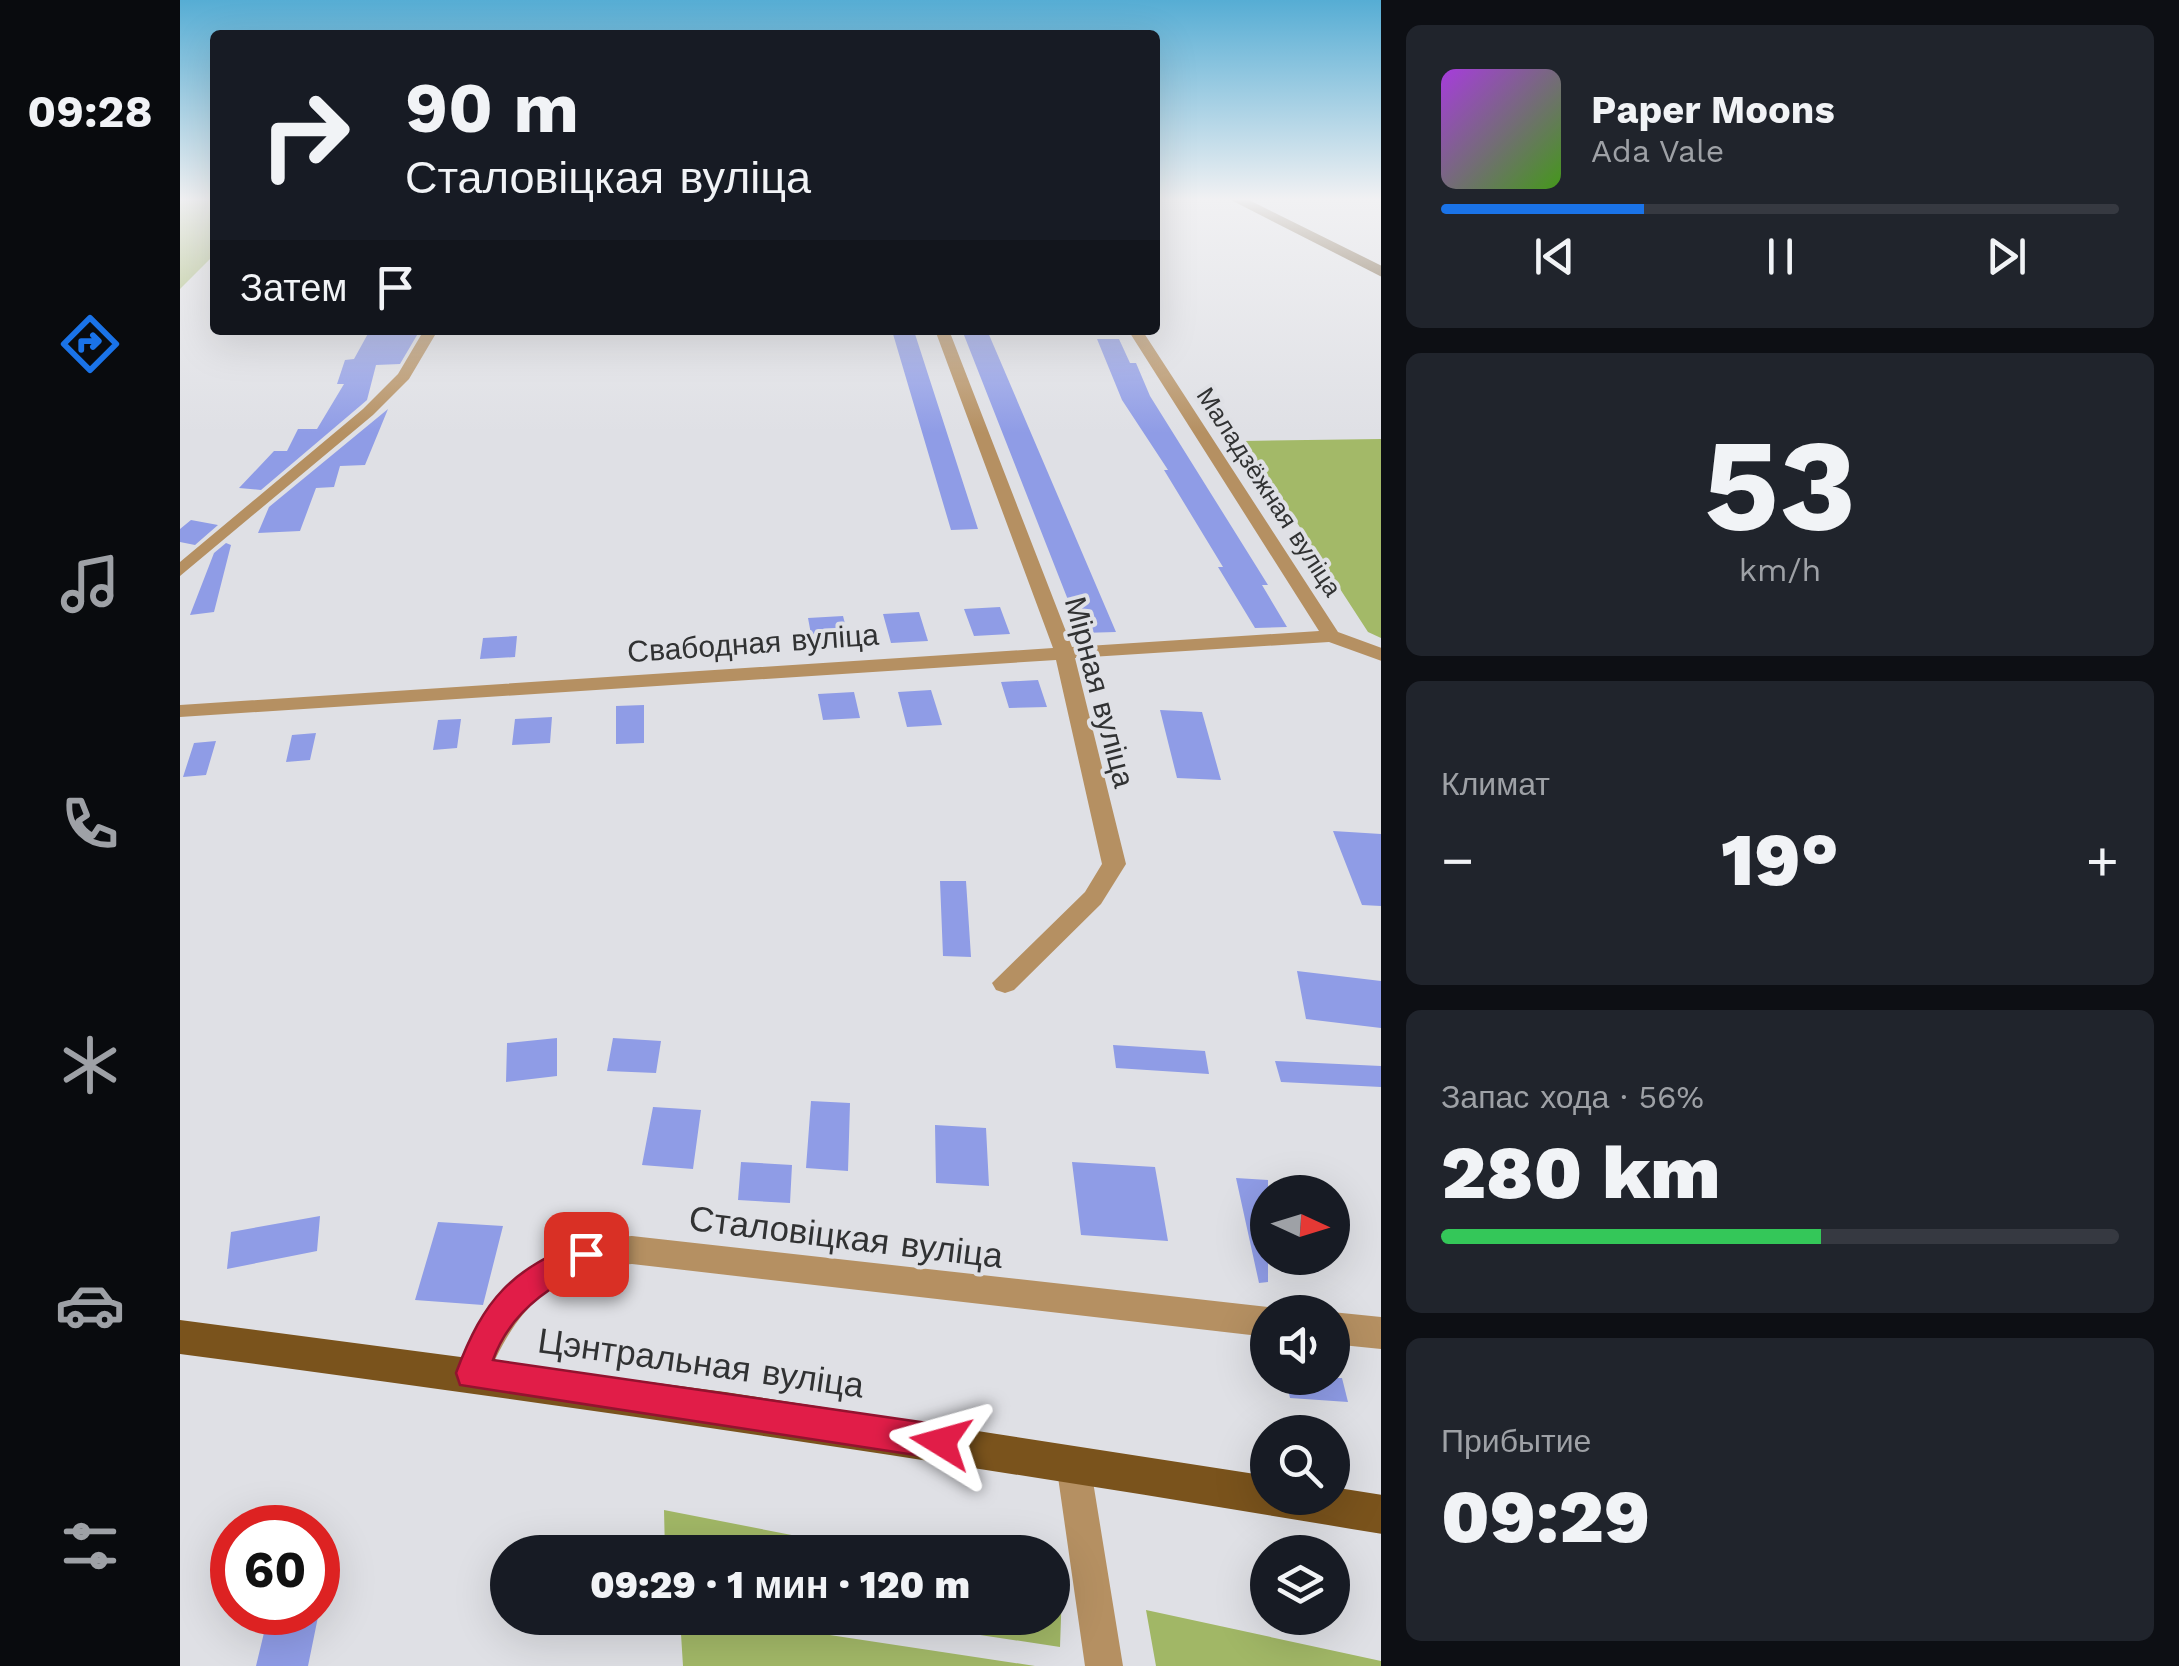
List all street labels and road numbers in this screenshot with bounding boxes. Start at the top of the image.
street label: Маладзёжная вуліца [1191,382,1347,602]
street label: Мірная вуліца [1058,593,1142,791]
street label: Свабодная вуліца [626,617,880,669]
street label: Сталовіцкая вуліца [687,1197,1006,1277]
street label: Цэнтральная вуліца [535,1319,867,1407]

